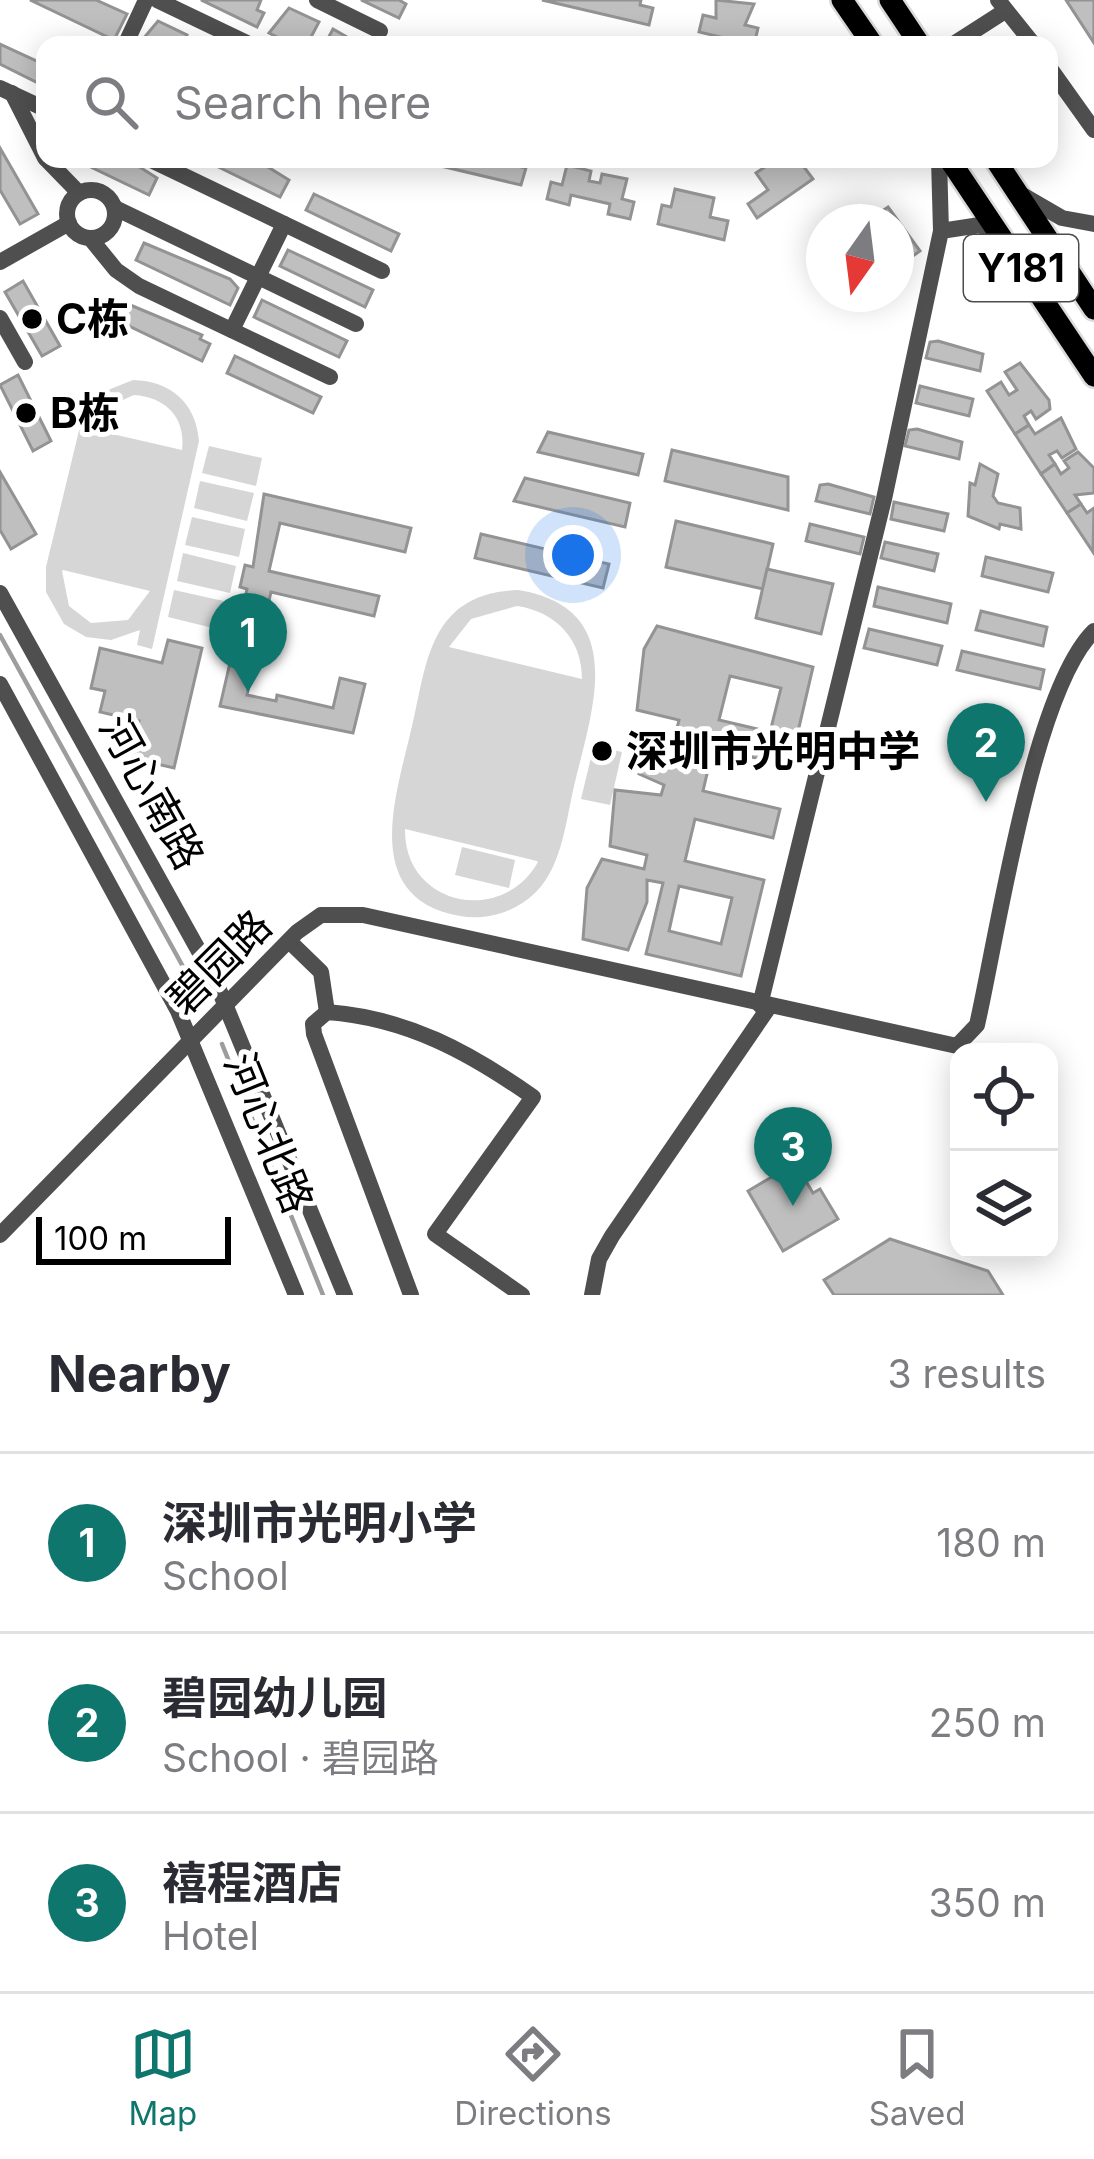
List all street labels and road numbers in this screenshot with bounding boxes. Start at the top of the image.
road number: Y181 [964,235,1078,301]
street label: 河心南路 [89,706,215,878]
street label: 碧园路 [156,899,281,1024]
street label: 河心北路 [214,1045,325,1220]

